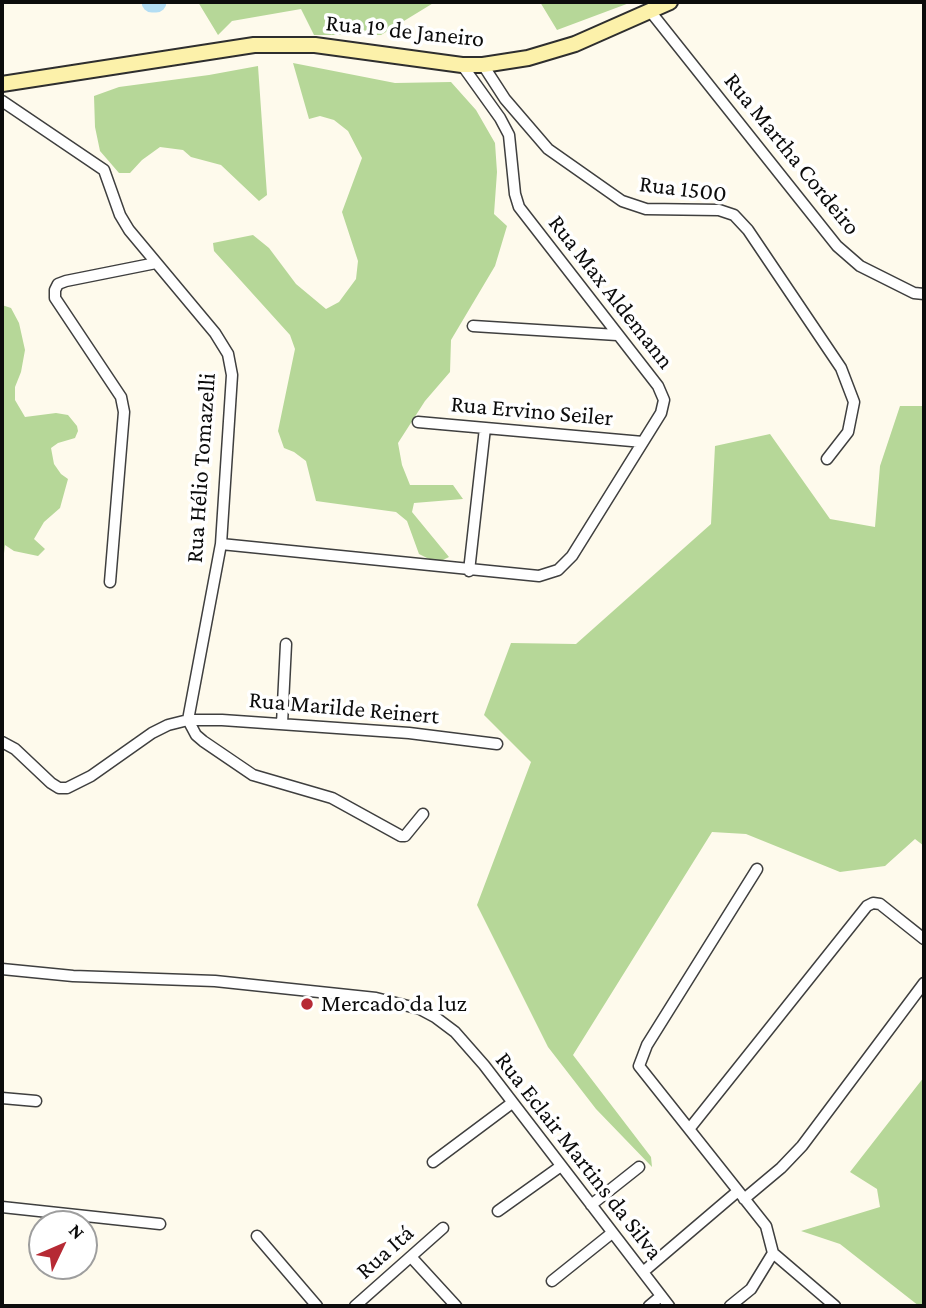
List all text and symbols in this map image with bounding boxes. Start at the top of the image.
street label: Rua 1º de Janeiro [324,8,486,54]
street label: Rua Martha Cordeiro [718,67,866,241]
street label: Rua 1500 [638,169,728,209]
street label: Rua Max Aldemann [542,209,680,375]
street label: Rua Hélio Tomazelli [180,372,222,564]
street label: Rua Ervino Seiler [450,390,614,432]
street label: Rua Marilde Reinert [248,685,440,731]
place label: Mercado da luz [321,990,467,1018]
marker: Mercado da luz [299,996,315,1012]
street label: Rua Eclair Martins da Silva [489,1046,669,1266]
north arrow [28,1210,98,1280]
text: N [65,1219,89,1243]
street label: Rua Itá [350,1219,420,1285]

